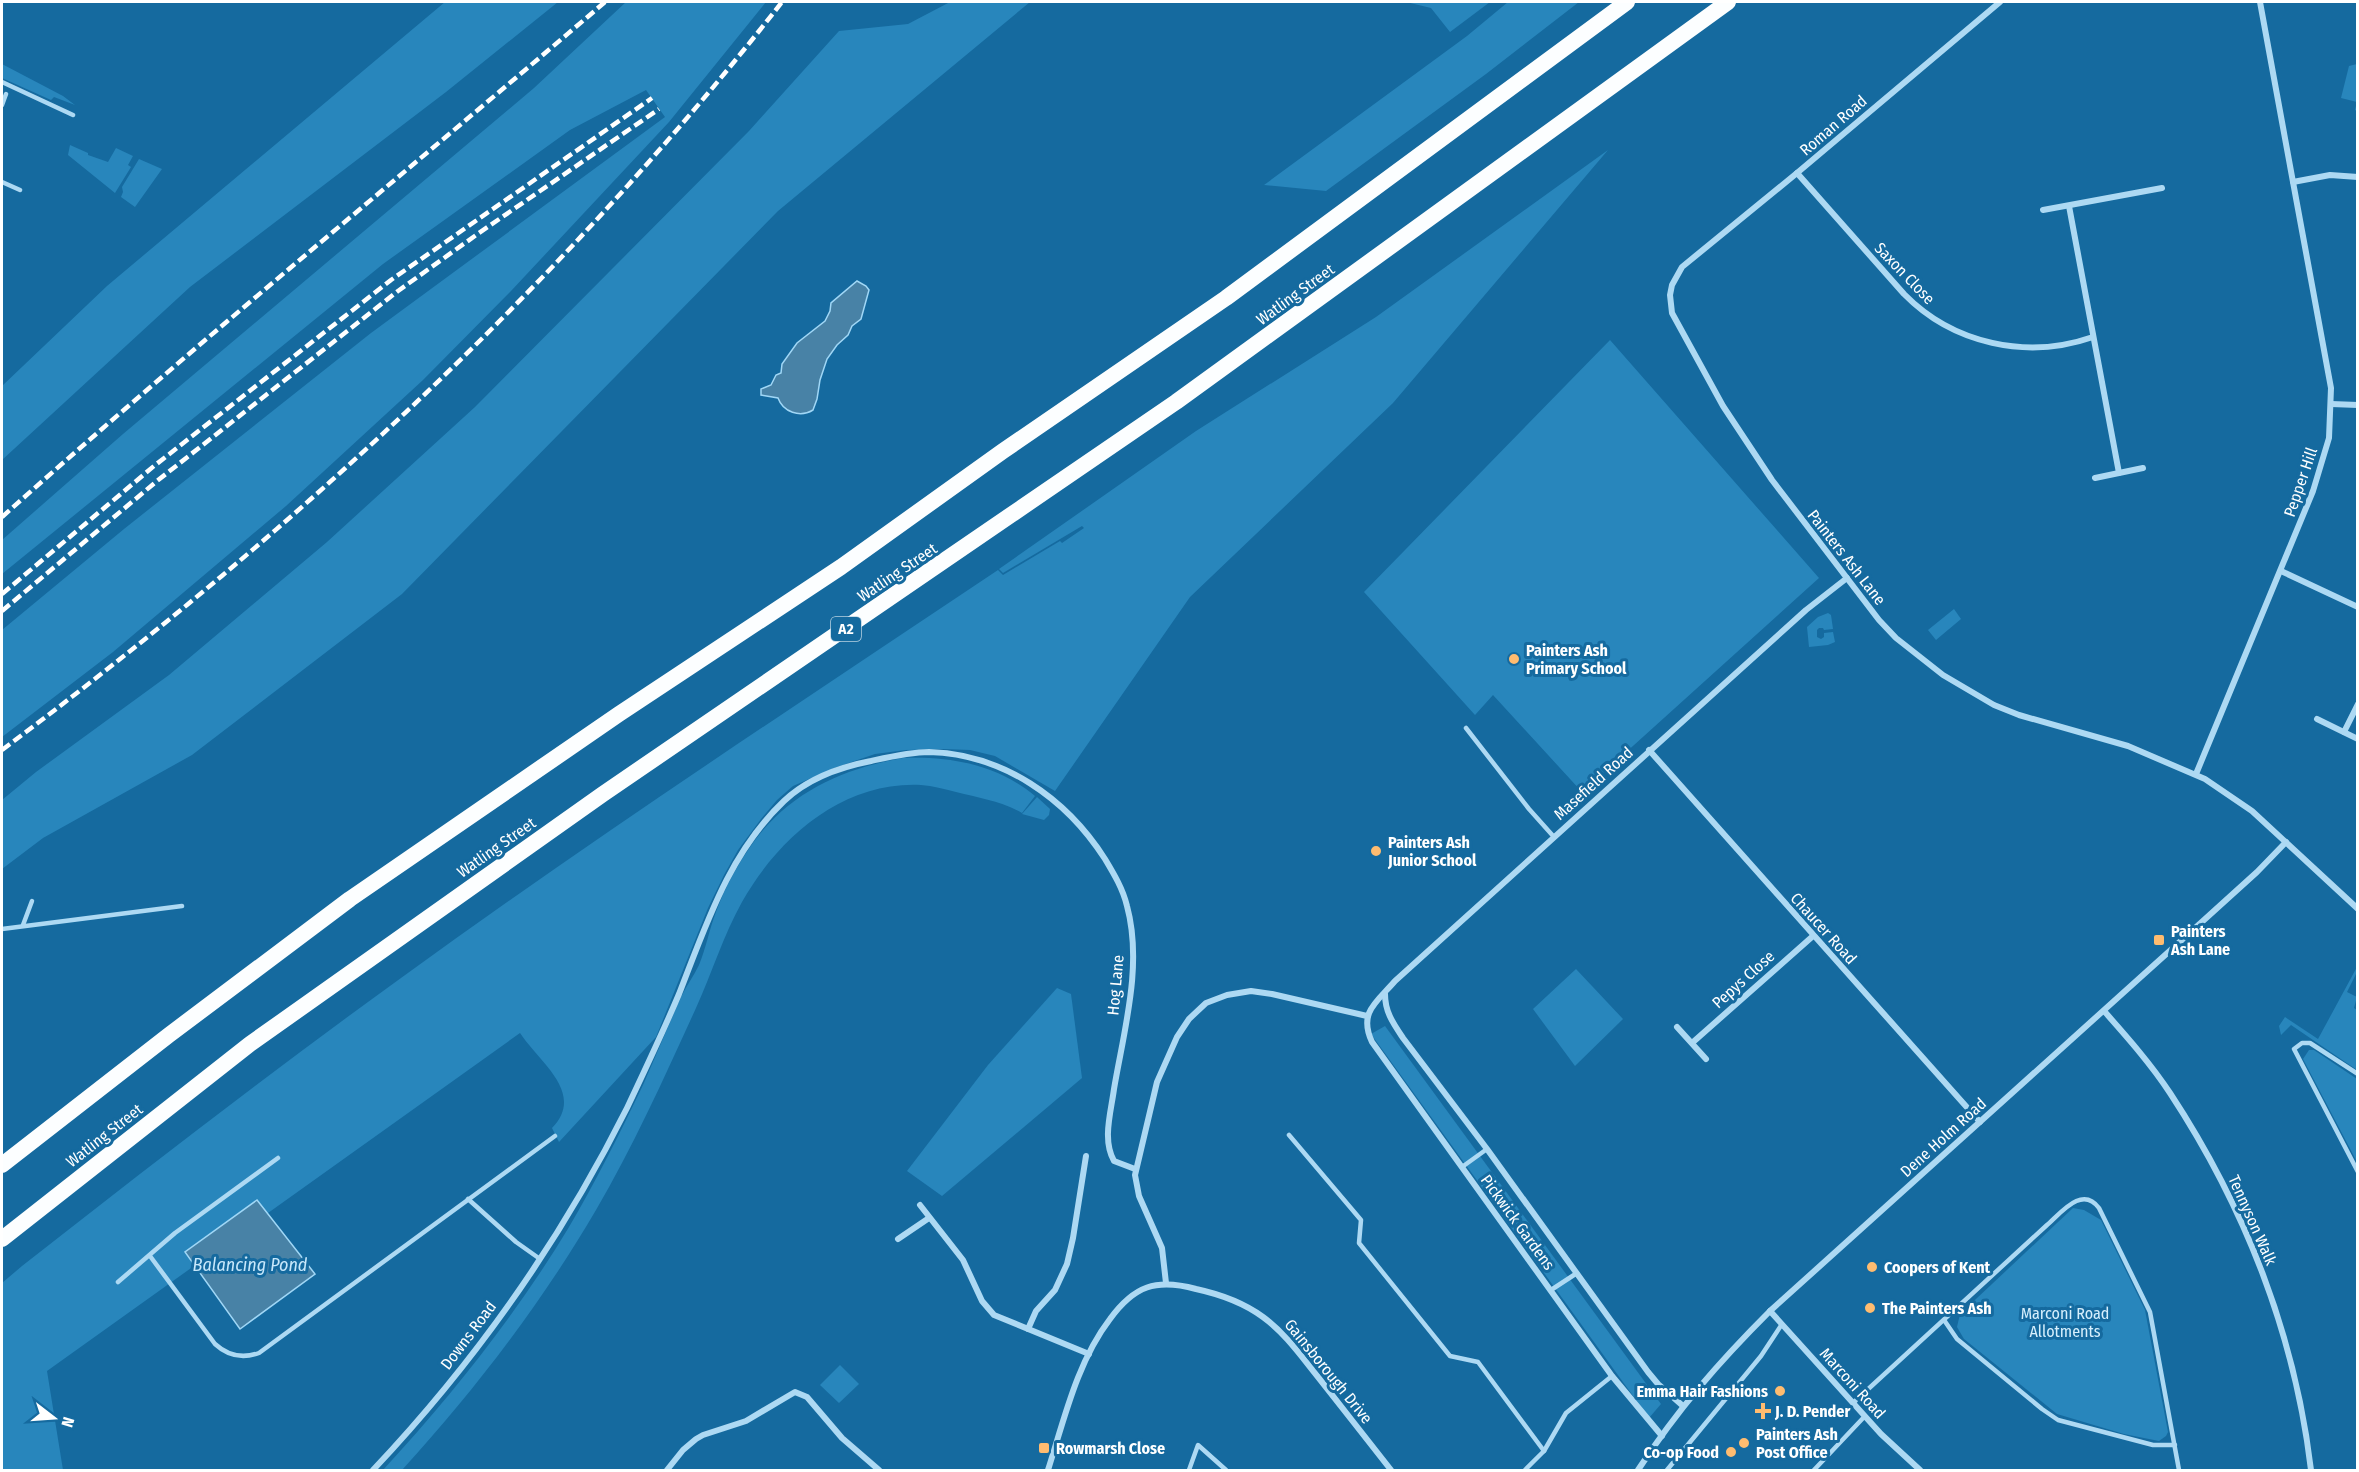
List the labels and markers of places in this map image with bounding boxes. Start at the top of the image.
place label: Painters Ash Primary School [1526,641,1627,678]
marker: Painters Ash Primary School [1507,652,1521,666]
place label: Painters Ash Junior School [1387,833,1477,870]
marker: Painters Ash Junior School [1369,844,1383,858]
place label: Painters Ash Lane [2170,922,2230,959]
marker: Painters Ash Lane [2152,933,2166,947]
place label: Coopers of Kent [1884,1258,1991,1277]
marker: Coopers of Kent [1865,1260,1879,1274]
place label: The Painters Ash [1882,1299,1992,1318]
marker: The Painters Ash [1863,1301,1877,1315]
place label: Emma Hair Fashions [1637,1382,1768,1401]
marker: Emma Hair Fashions [1773,1384,1787,1398]
place label: J. D. Pender [1774,1402,1850,1421]
marker: J. D. Pender [1756,1404,1770,1418]
place label: Painters Ash Post Office [1756,1425,1838,1462]
marker: Painters Ash Post Office [1737,1436,1751,1450]
place label: Rowmarsh Close [1056,1439,1165,1458]
marker: Rowmarsh Close [1037,1441,1051,1455]
place label: Co-op Food [1644,1443,1719,1462]
marker: Co-op Food [1724,1445,1738,1459]

